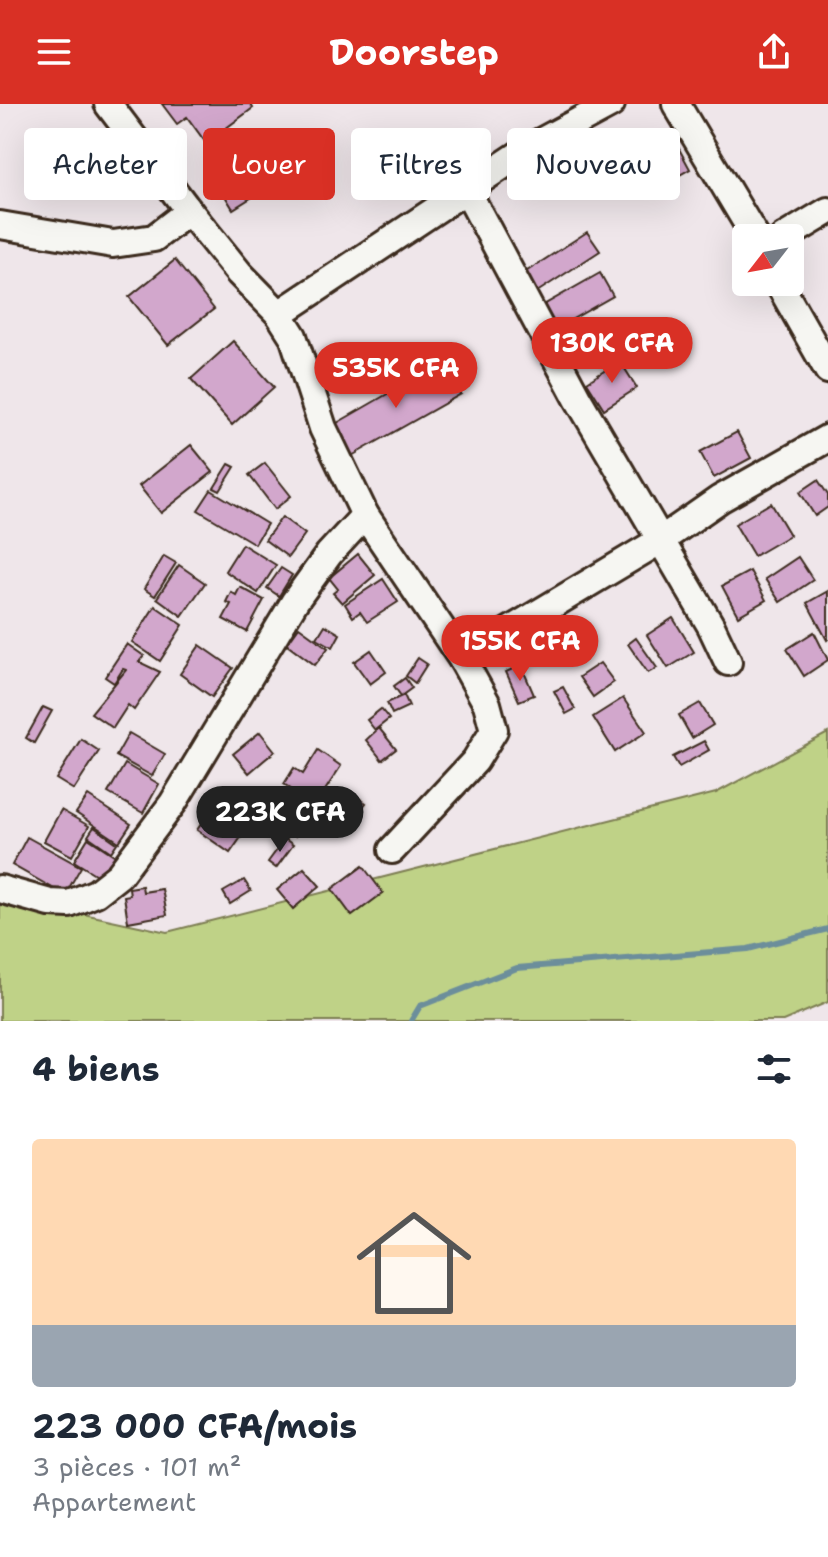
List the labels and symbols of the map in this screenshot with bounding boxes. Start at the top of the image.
north arrow [732,224,804,296]
pin: 130K CFA [529,317,695,385]
pin: 535K CFA [313,342,479,410]
pin: 155K CFA [437,615,603,683]
pin: 223K CFA [197,786,363,854]

